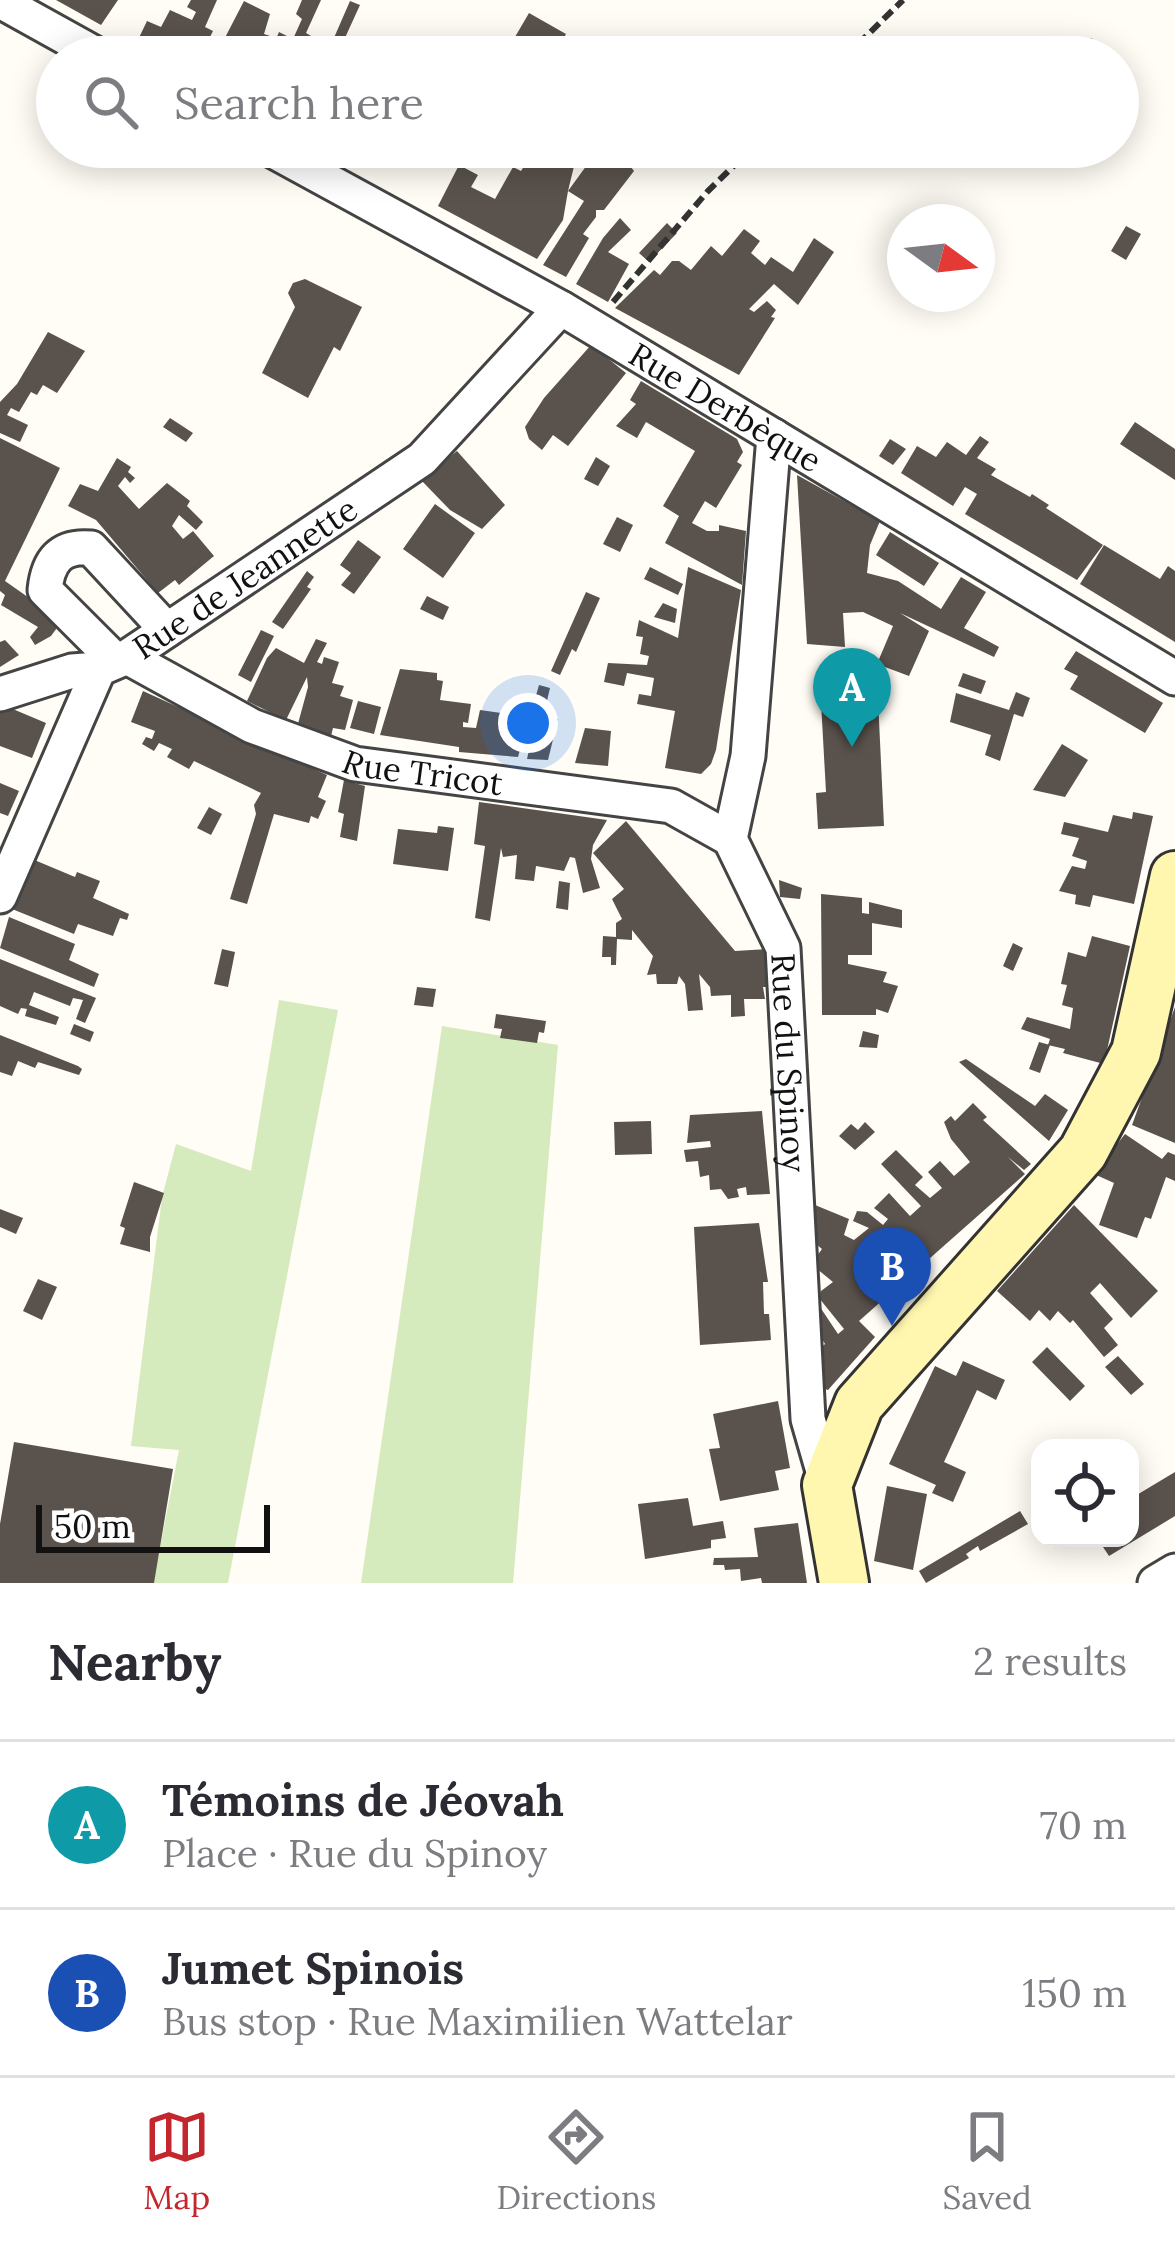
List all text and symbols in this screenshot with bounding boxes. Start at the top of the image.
search box [36,36,1139,168]
icon: search [78,69,144,135]
text: Search here [174,74,424,131]
north arrow [887,204,995,312]
street label: Rue Derbèque [622,333,829,481]
street label: Rue de Jeannette [125,488,365,668]
pin: A [813,648,891,747]
your location [498,693,558,753]
street label: Rue Tricot [337,740,505,804]
street label: Rue du Spinoy [762,952,816,1174]
pin: B [853,1227,931,1326]
map controls [1031,1439,1139,1547]
button: locate [1031,1439,1139,1547]
scale bar [36,1499,270,1552]
text: 50 m [54,1505,131,1547]
text: Nearby [48,1629,221,1694]
text: 2 results [973,1636,1127,1686]
text: Témoins de Jéovah [162,1771,564,1828]
text: A [74,1800,100,1850]
text: 70 m [1040,1800,1127,1850]
text: Place · Rue du Spinoy [162,1828,547,1878]
text: Jumet Spinois [162,1939,464,1996]
text: B [74,1968,100,2018]
text: 150 m [1022,1968,1127,2018]
text: Bus stop · Rue Maximilien Wattelar [162,1996,793,2046]
tab: Map [143,2104,210,2218]
tab: Directions [497,2104,656,2218]
tab: Saved [943,2104,1032,2218]

